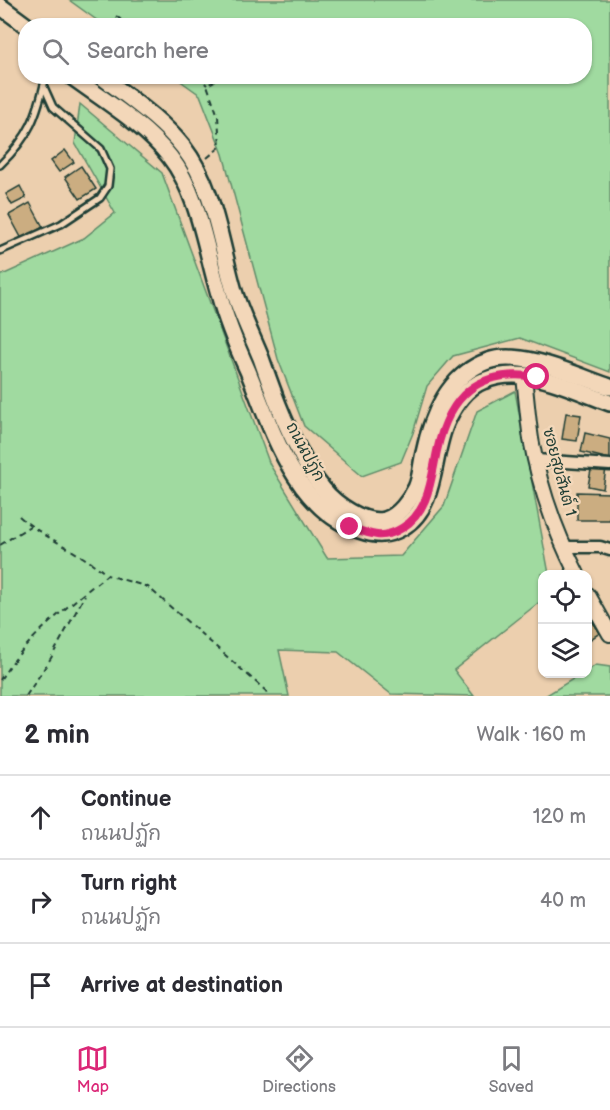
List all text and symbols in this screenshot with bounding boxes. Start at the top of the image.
search box [18,18,592,84]
icon: search [39,35,72,68]
text: Search here [87,38,209,65]
route start [523,363,549,389]
street label: ถนนปฏัก [281,418,330,485]
street label: ซอยสุขสันต์ 1 [536,425,583,519]
route end [336,513,362,539]
map controls [538,570,592,678]
button: locate [538,570,592,624]
button: layers [538,624,592,678]
text: 2 min [24,720,90,751]
text: Walk · 160 m [477,723,586,747]
text: Continue [81,786,171,813]
icon: ahead [24,801,57,834]
text: 120 m [533,805,586,829]
text: ถนนปฏัก [81,822,161,846]
text: Turn right [81,870,177,897]
icon: right [24,885,57,918]
text: 40 m [540,889,586,913]
text: ถนนปฏัก [81,906,161,930]
icon: arrive [24,969,57,1002]
text: Arrive at destination [81,972,283,999]
tab: Map [76,1042,109,1097]
tab: Directions [262,1042,336,1097]
tab: Saved [489,1042,534,1097]

